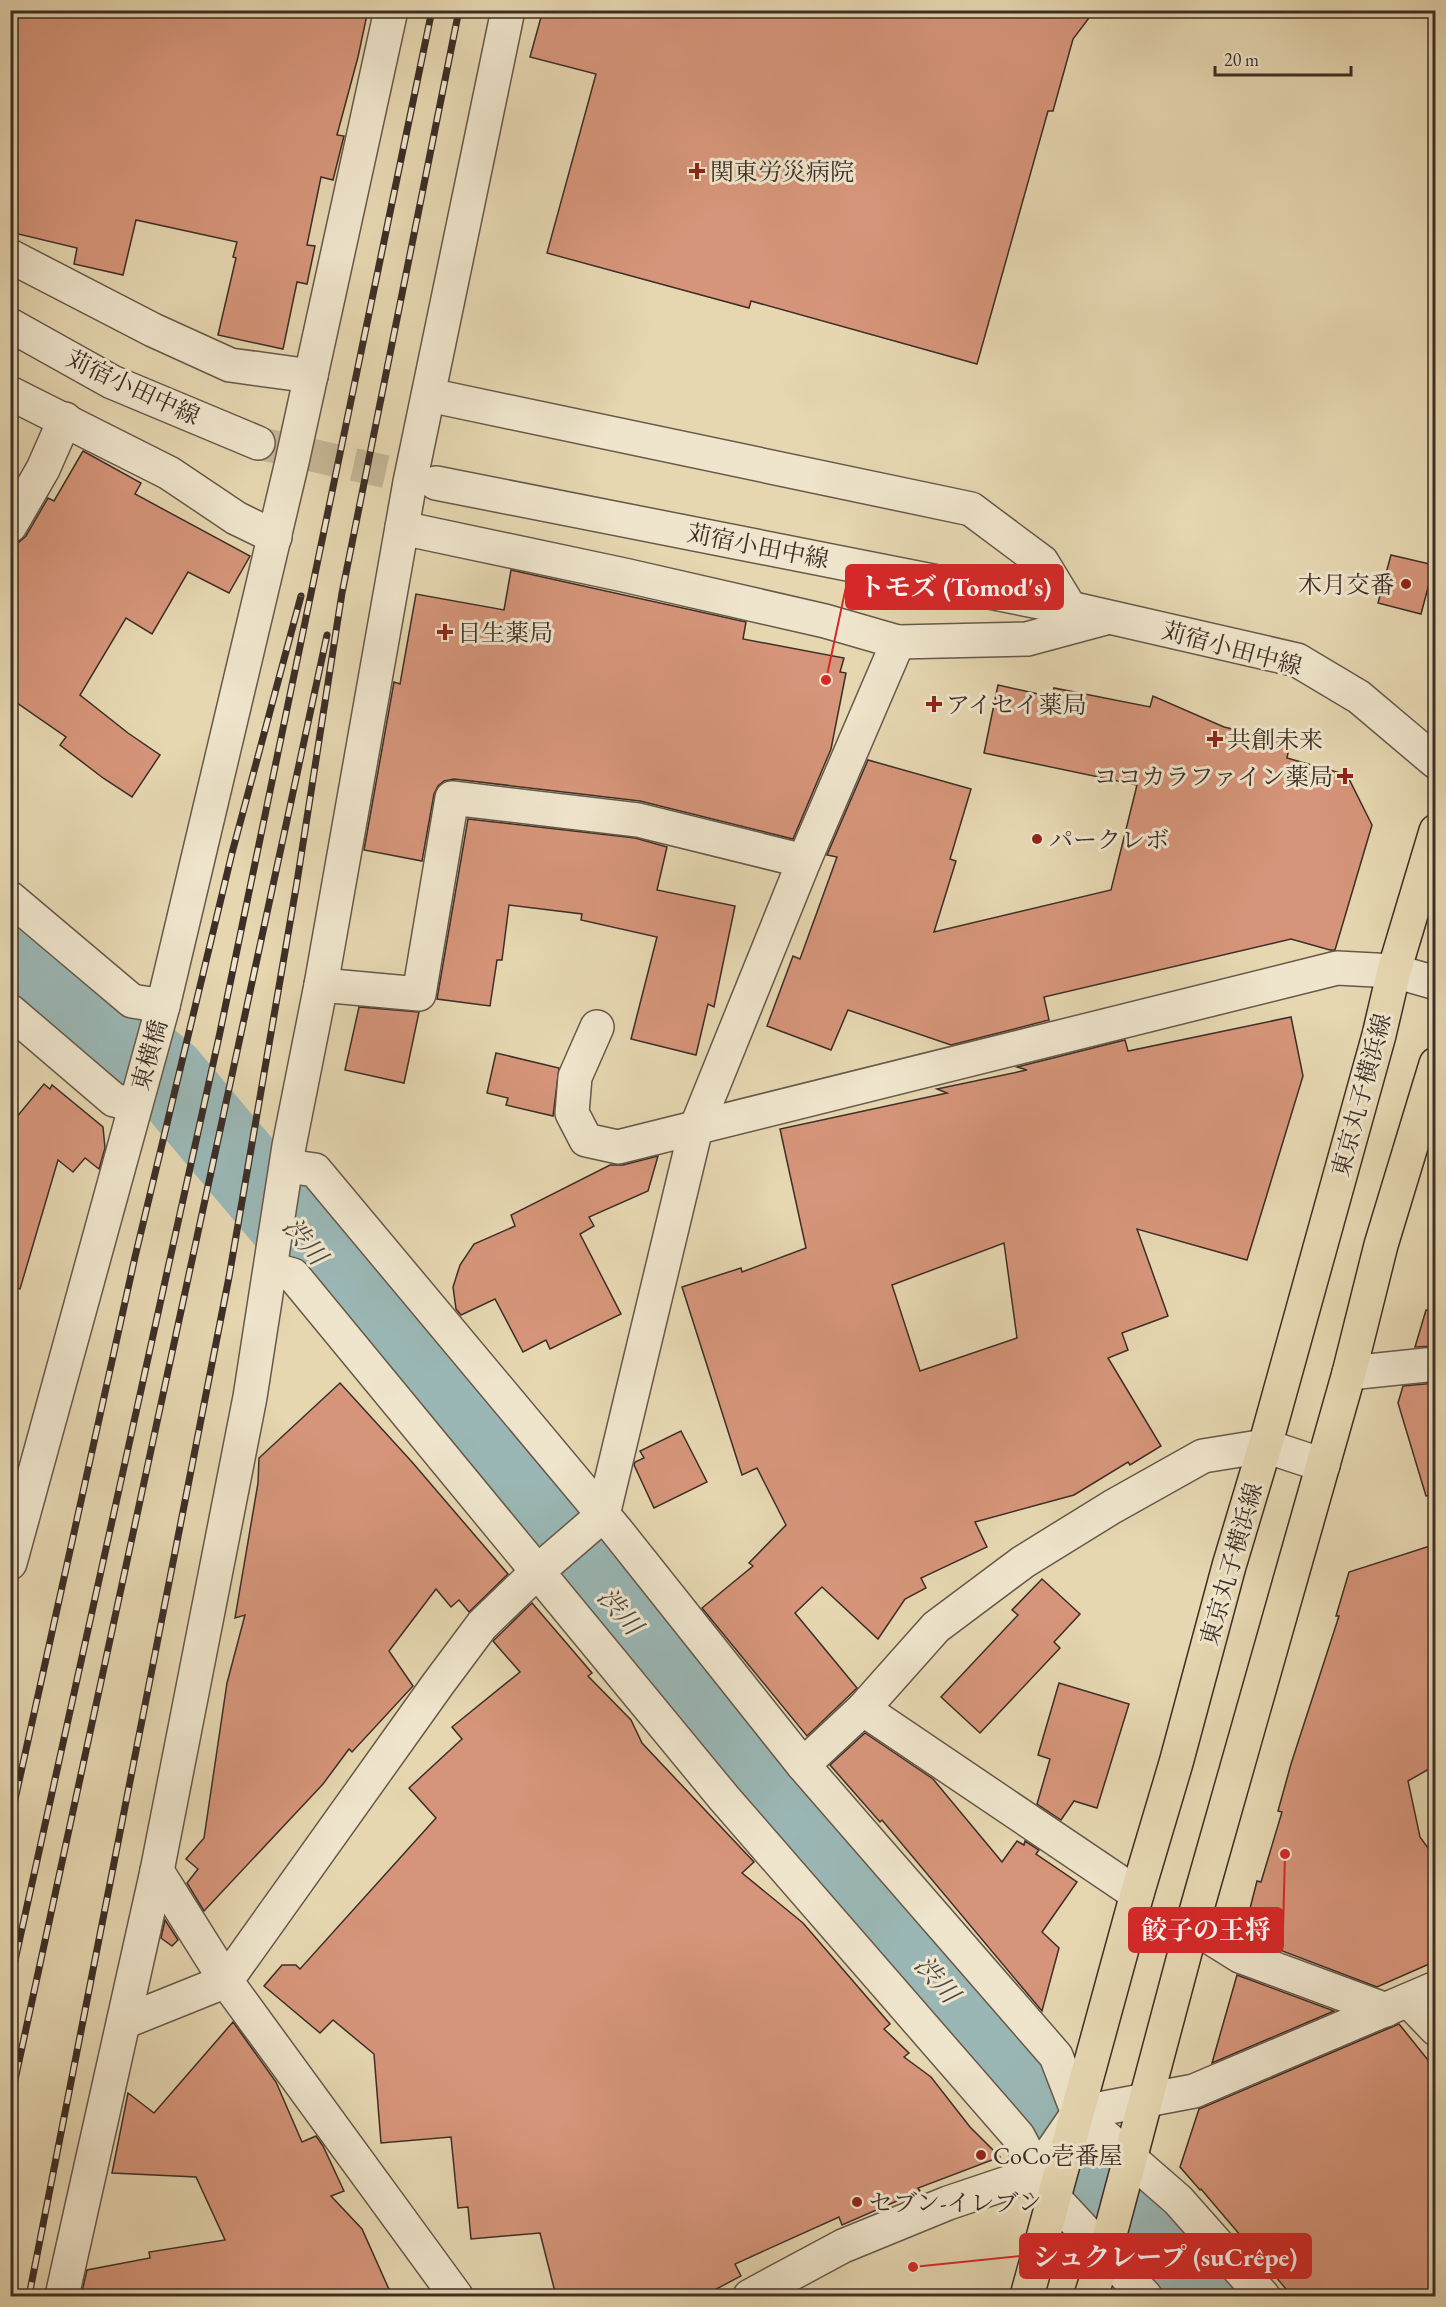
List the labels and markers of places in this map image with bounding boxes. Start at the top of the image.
place label: 関東労災病院 [710,156,854,187]
marker: 関東労災病院 [688,162,706,180]
callout: トモズ (Tomod's) [846,565,1063,609]
place label: 木月交番 [1298,569,1394,600]
marker: 木月交番 [1399,577,1413,591]
place label: 日生薬局 [457,617,553,648]
marker: 日生薬局 [438,625,452,639]
place label: アイセイ薬局 [946,689,1086,720]
marker: アイセイ薬局 [927,697,941,711]
place label: 共創未来 [1227,724,1323,755]
marker: 共創未来 [1208,732,1222,746]
place label: ココカラファイン薬局 [1093,761,1333,792]
marker: ココカラファイン薬局 [1338,769,1352,783]
place label: パークレボ [1049,824,1169,855]
marker: パークレボ [1030,832,1044,846]
callout: 餃子の王将 [1129,1908,1283,1952]
place label: CoCo壱番屋 [993,2140,1123,2171]
marker: CoCo壱番屋 [974,2148,988,2162]
place label: セブン-イレブン [869,2187,1042,2218]
marker: セブン-イレブン [850,2195,864,2209]
callout: シュクレープ (suCrêpe) [1020,2234,1311,2278]

